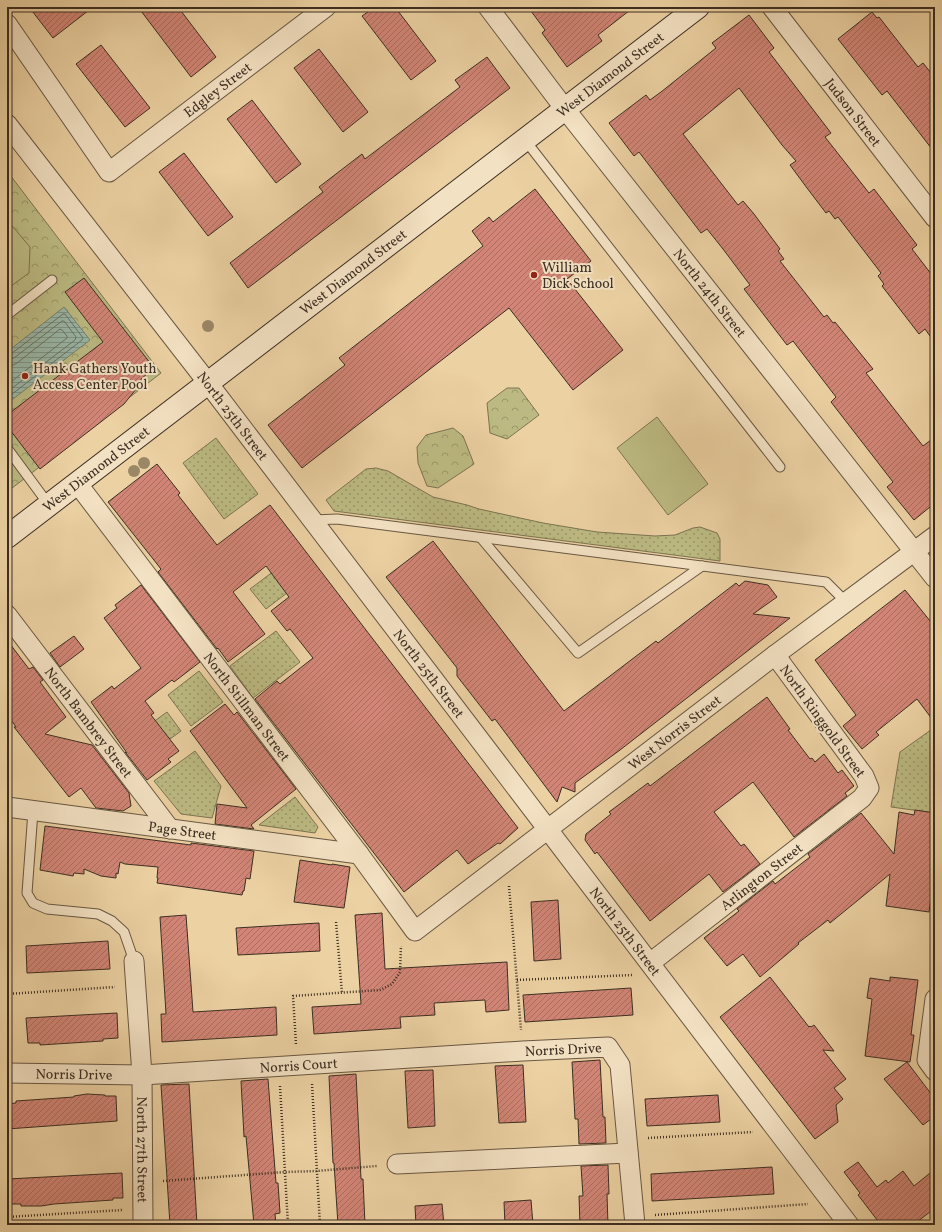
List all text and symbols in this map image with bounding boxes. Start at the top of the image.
street label: West Diamond Street [553,28,669,123]
street label: Edgley Street [180,59,256,123]
street label: Judson Street [820,75,885,151]
street label: West Diamond Street [296,226,411,320]
street label: North 24th Street [668,245,750,342]
place label: William Dick School [542,259,614,294]
marker: William Dick School [529,270,539,280]
place label: Hank Gathers Youth Access Center Pool [33,360,157,395]
street label: North 25th Street [192,368,272,465]
marker: Hank Gathers Youth Access Center Pool [20,371,30,381]
street label: West Diamond Street [39,423,154,517]
street label: North 25th Street [388,626,468,723]
street label: North Stillman Street [198,649,294,766]
street label: North Ringgold Street [774,662,869,782]
street label: North Bambrey Street [39,664,136,783]
street label: West Norris Street [625,692,726,775]
street label: Page Street [147,818,218,846]
street label: Arlington Street [717,839,807,916]
street label: North 25th Street [584,884,664,981]
street label: Norris Drive [524,1039,602,1062]
street label: Norris Court [259,1055,338,1079]
street label: Norris Drive [35,1065,113,1086]
street label: North 27th Street [131,1096,151,1203]

